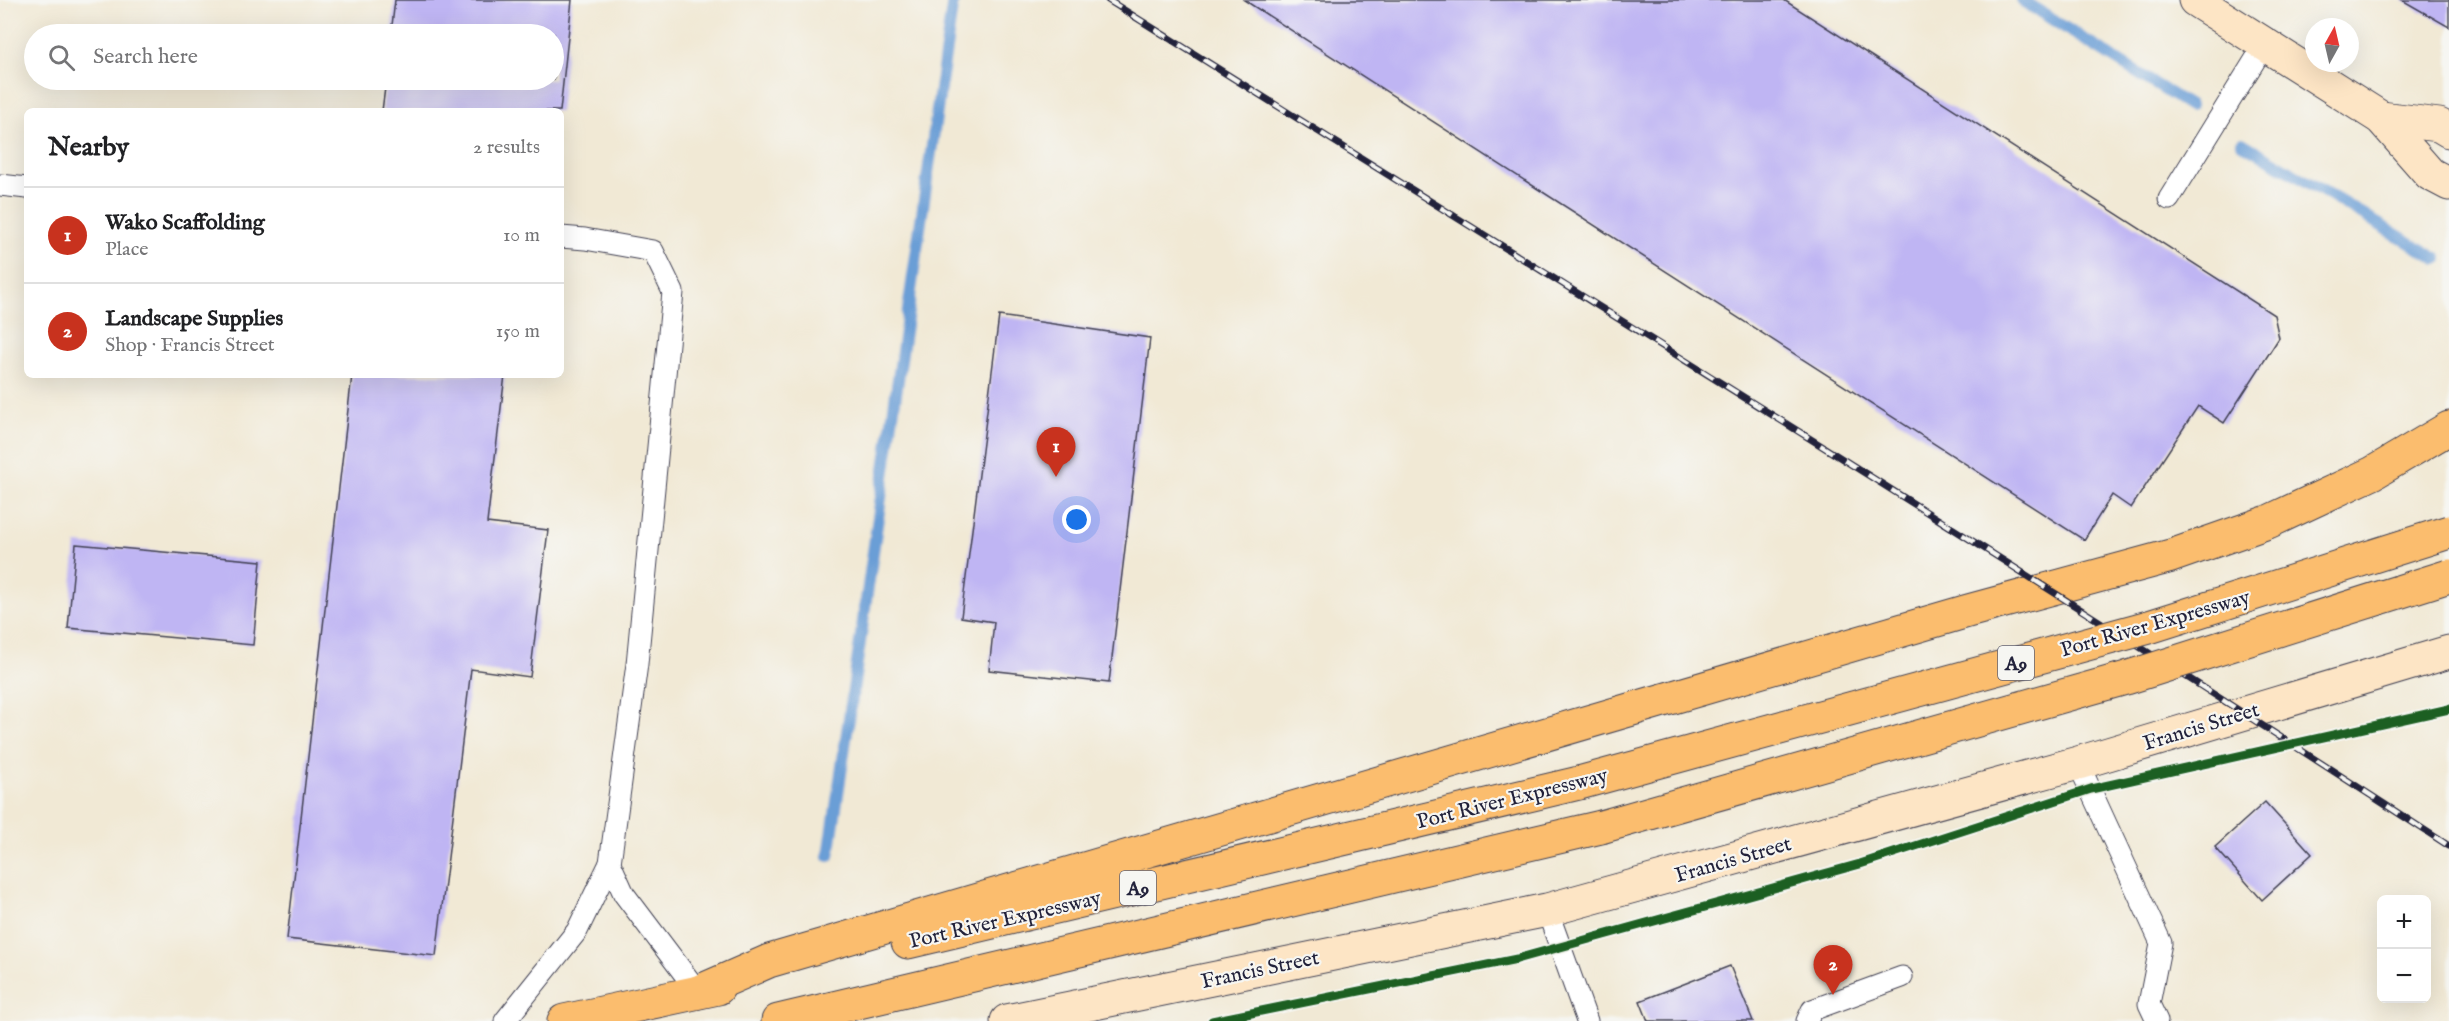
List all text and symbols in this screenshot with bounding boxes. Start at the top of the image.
north arrow [2305,18,2359,72]
search box [24,24,564,90]
icon: search [45,41,78,74]
text: Search here [93,43,198,71]
text: Nearby [48,131,129,164]
text: 2 results [473,135,540,160]
text: Wako Scaffolding [105,209,265,237]
text: 1 [64,223,71,248]
text: 10 m [503,223,540,248]
text: Place [105,237,148,262]
text: Landscape Supplies [105,305,283,333]
text: 2 [63,319,72,344]
text: 150 m [496,319,540,344]
text: Shop · Francis Street [105,333,275,358]
pin: 1 [1036,428,1076,477]
your location [1062,505,1091,534]
street label: Port River Expressway [2057,584,2254,664]
road number: A9 [1998,646,2034,680]
street label: Francis Street [2140,697,2263,758]
street label: Port River Expressway [1414,762,1611,836]
street label: Francis Street [1672,831,1795,890]
road number: A9 [1120,871,1156,905]
street label: Port River Expressway [907,885,1105,956]
map controls [2377,895,2431,1003]
button: + [2377,895,2431,949]
street label: Francis Street [1199,945,1322,996]
pin: 2 [1814,946,1852,995]
button: − [2377,949,2431,1003]

